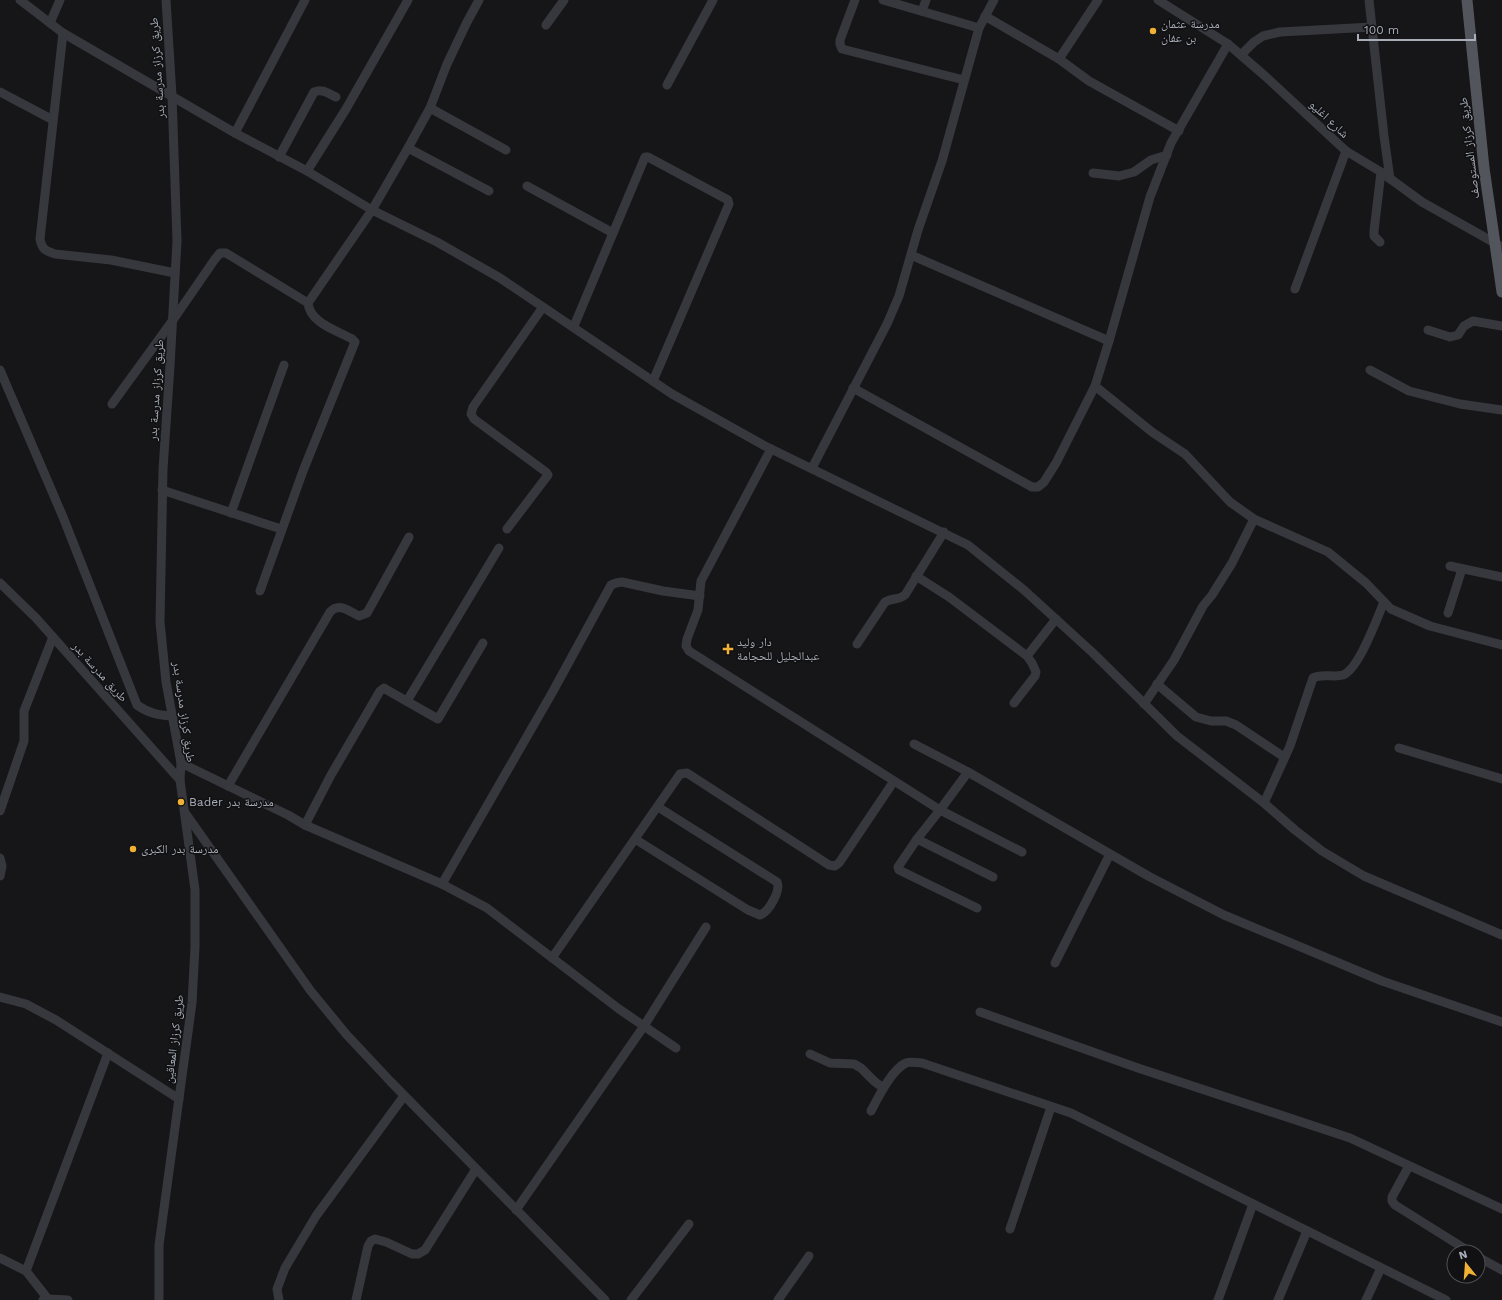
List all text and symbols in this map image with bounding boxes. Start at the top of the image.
scale bar [1358,16,1475,42]
street label: طريق كرزاز مدرسة بدر [146,17,168,120]
place label: مدرسة عثمان بن عفان [1161,17,1220,45]
text: 100 m [1364,23,1399,37]
marker: مدرسة عثمان بن عفان [1148,26,1158,36]
street label: طريق كرزاز المستوصف [1456,96,1482,200]
street label: شارع اغليو [1306,97,1352,142]
street label: طريق كرزاز مدرسة بدر [145,339,167,442]
place label: دار وليد عبدالجليل للحجامة [737,635,820,663]
street label: طريق مدرسة بدر [69,639,131,705]
marker: دار وليد عبدالجليل للحجامة [722,643,734,655]
street label: طريق كرزاز مدرسة بدر [169,660,198,763]
place label: Bader مدرسة بدر [189,795,274,809]
marker: Bader مدرسة بدر [176,797,186,807]
place label: مدرسة بدر الكبرى [141,842,219,856]
marker: مدرسة بدر الكبرى [128,844,138,854]
street label: طريق كرزاز المعاقين [162,994,187,1084]
north arrow [1446,1244,1486,1284]
text: N [1457,1248,1469,1262]

